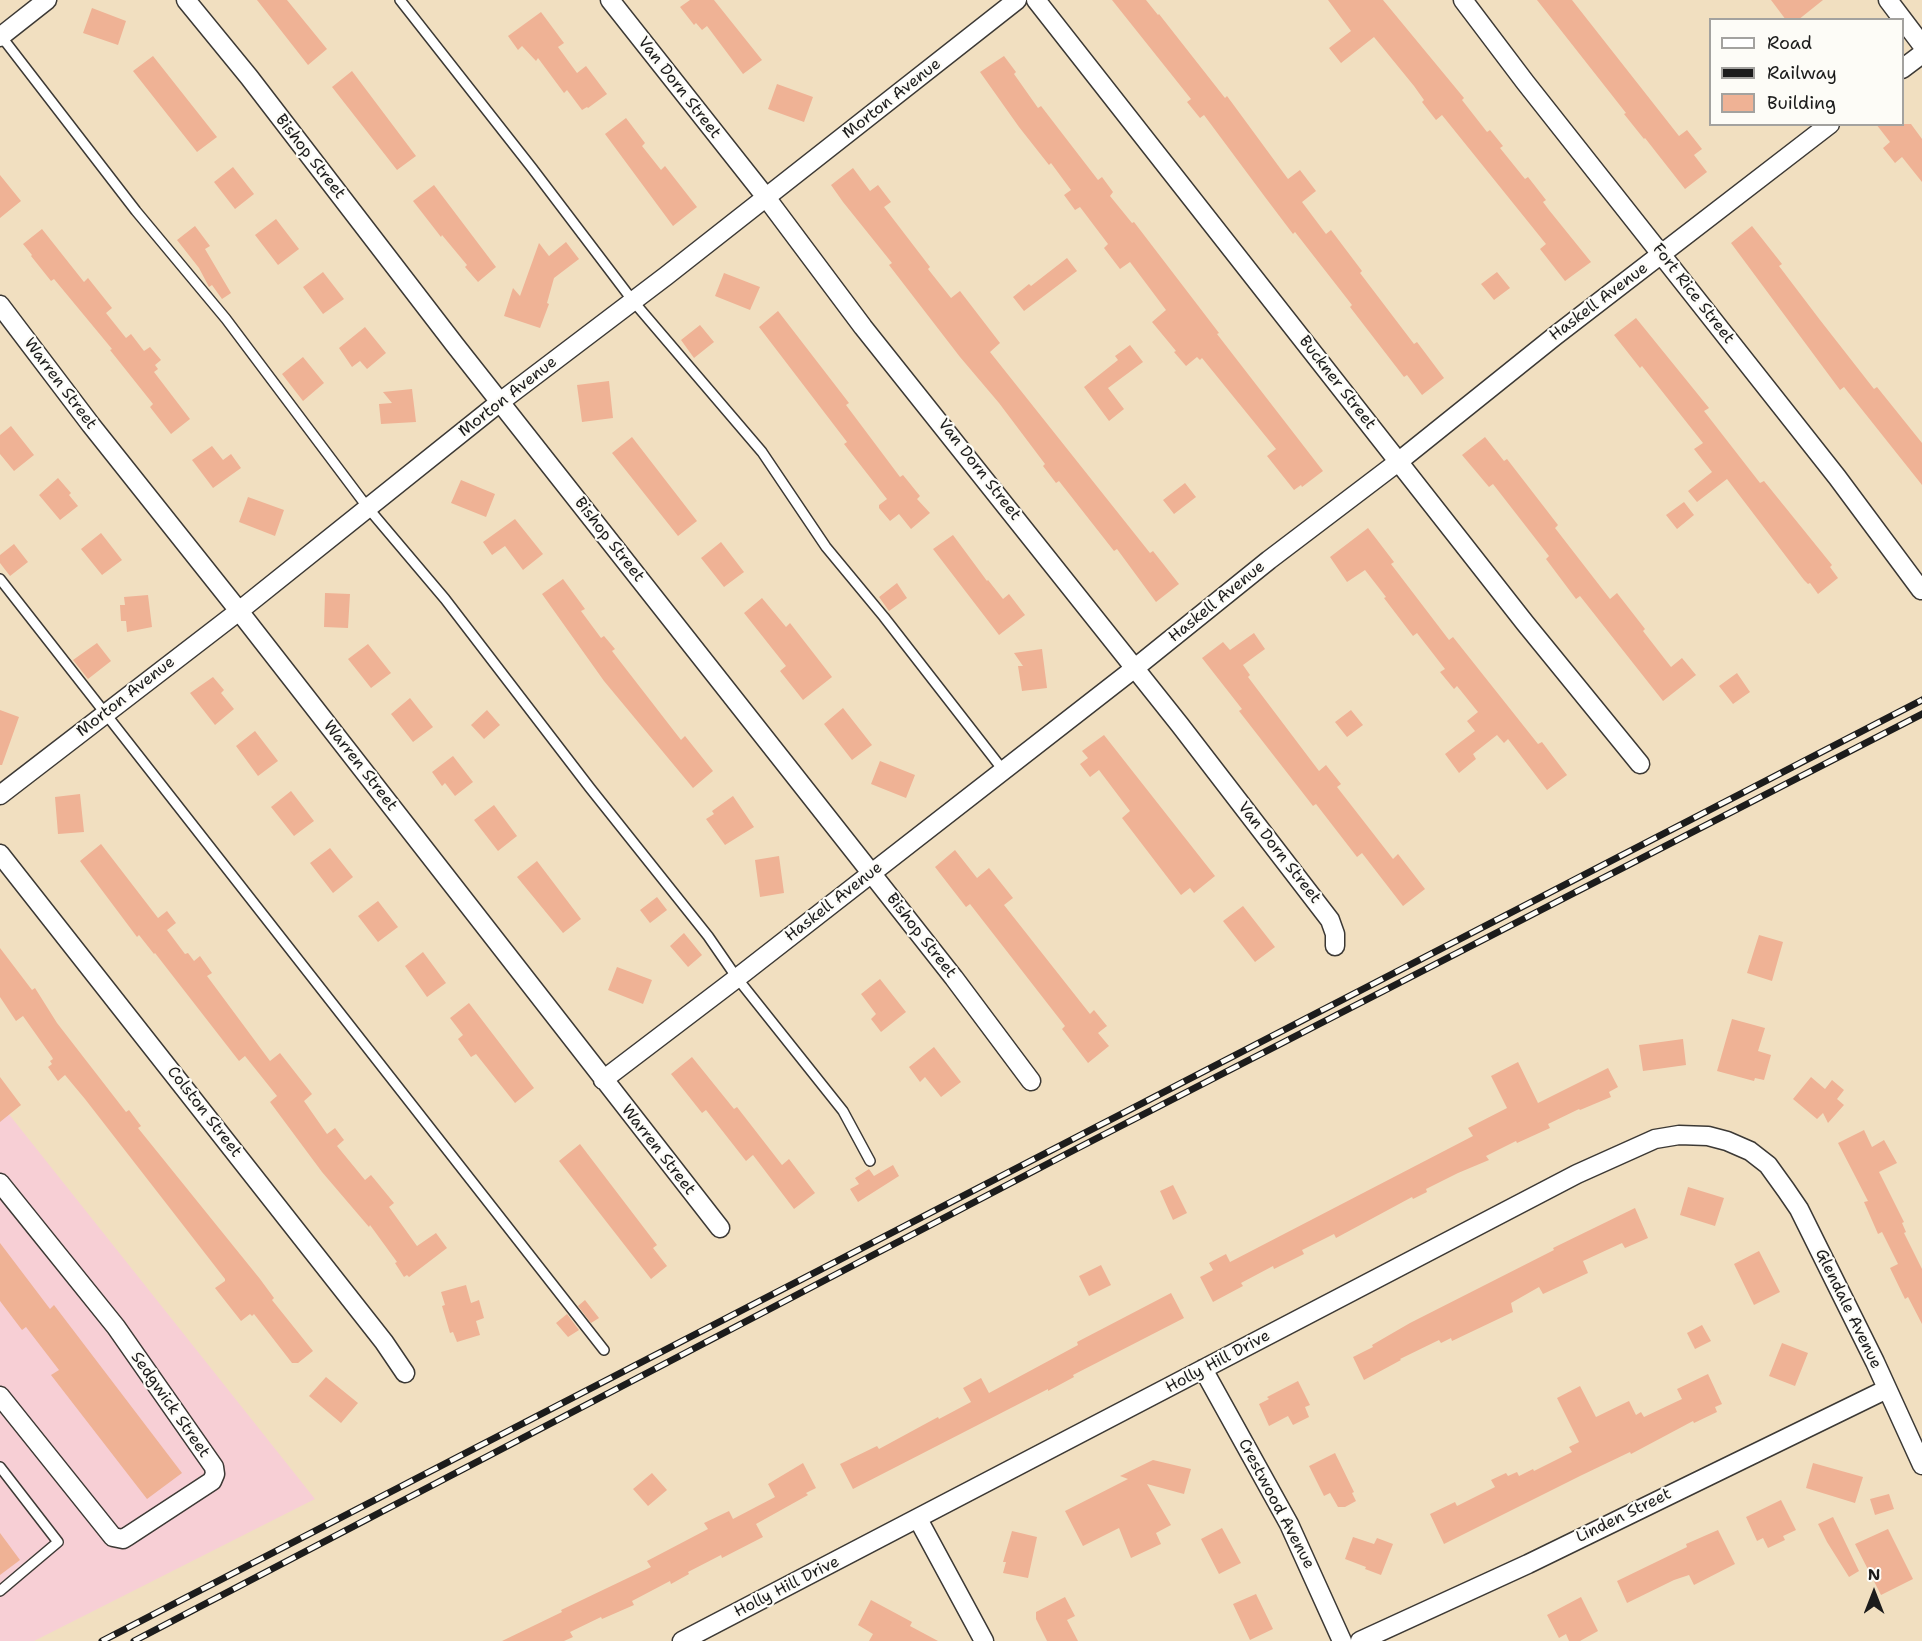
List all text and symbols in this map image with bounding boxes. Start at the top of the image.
legend [1709,18,1904,126]
text: Road [1767,31,1812,55]
street label: Van Dorn Street [633,33,725,143]
street label: Morton Avenue [839,55,945,143]
text: Railway [1767,61,1837,85]
text: Building [1767,91,1836,115]
street label: Bishop Street [271,111,349,203]
street label: Fort Rice Street [1648,240,1738,348]
street label: Haskell Avenue [1546,259,1652,345]
street label: Buckner Street [1294,332,1380,434]
street label: Warren Street [19,335,101,433]
street label: Morton Avenue [455,353,561,441]
street label: Van Dorn Street [933,415,1025,525]
street label: Bishop Street [570,494,648,586]
street label: Haskell Avenue [1165,557,1269,647]
street label: Morton Avenue [73,653,179,741]
street label: Warren Street [319,717,401,815]
street label: Van Dorn Street [1233,798,1325,908]
street label: Haskell Avenue [782,858,886,946]
street label: Bishop Street [882,890,960,982]
street label: Colston Street [163,1063,245,1161]
street label: Warren Street [617,1101,699,1199]
street label: Glendale Avenue [1811,1246,1885,1372]
street label: Holly Hill Drive [1163,1326,1273,1398]
street label: Sedgwick Street [126,1348,214,1462]
street label: Crestwood Avenue [1234,1436,1318,1572]
street label: Linden Street [1573,1485,1675,1547]
street label: Holly Hill Drive [731,1552,843,1622]
north arrow [1844,1563,1904,1623]
text: N [1868,1564,1880,1585]

